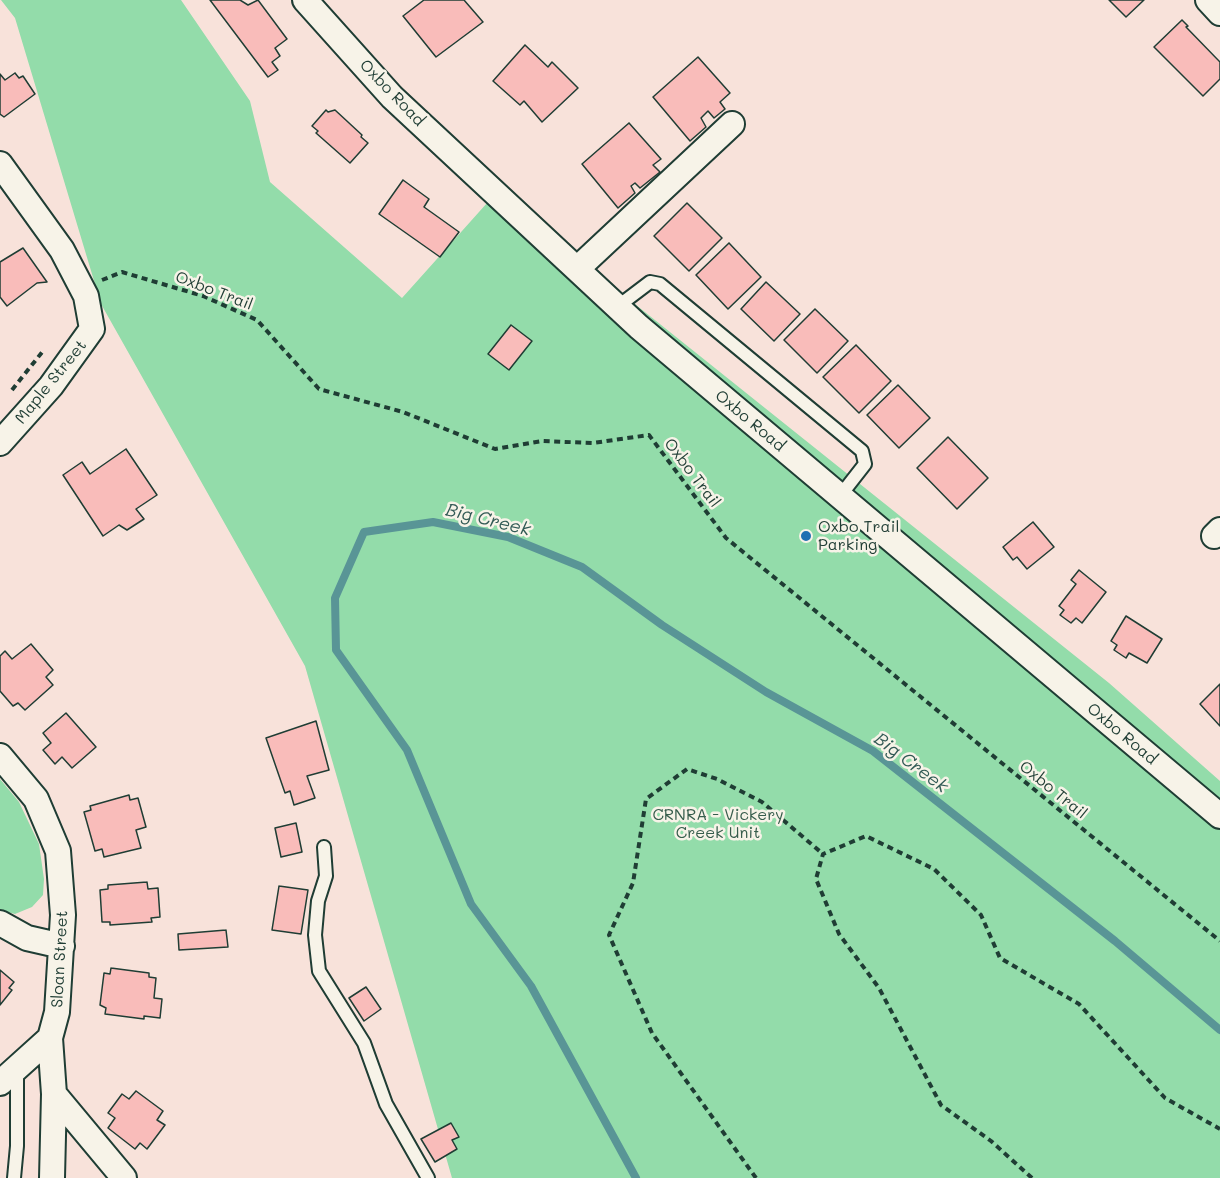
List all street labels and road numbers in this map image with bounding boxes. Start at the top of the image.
street label: Oxbo Road [355,56,429,130]
street label: Oxbo Trail [173,267,255,315]
street label: Maple Street [11,336,91,428]
street label: Oxbo Road [711,386,789,456]
street label: Oxbo Trail [660,435,724,511]
street label: Oxbo Road [1083,699,1161,769]
street label: Oxbo Trail [1015,757,1091,823]
street label: Sloan Street [48,910,72,1008]

